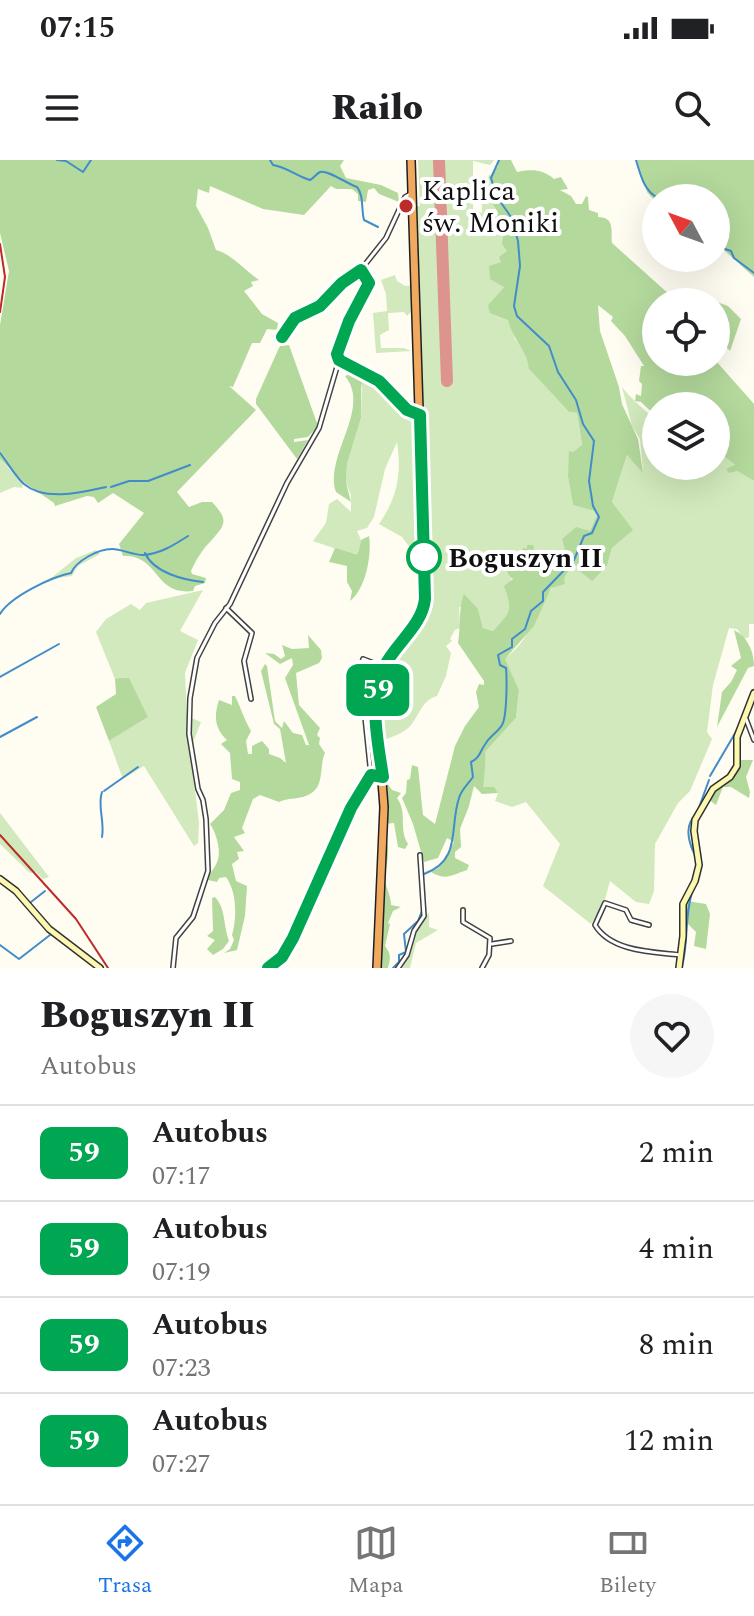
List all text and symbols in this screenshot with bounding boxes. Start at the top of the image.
text: 07:15 [40,5,115,51]
text: Railo [331,81,423,136]
icon: menu [40,86,84,130]
icon: search [670,86,714,130]
place label: Kaplica św. Moniki [422,170,559,245]
north arrow [642,184,730,272]
map controls [642,184,730,480]
marker: Kaplica św. Moniki [397,197,415,215]
button: locate [642,288,730,376]
button: layers [642,392,730,480]
place label: Boguszyn II [448,537,602,580]
marker: Boguszyn II [407,540,441,574]
line badge: 59 [342,664,414,716]
text: 59 [362,668,394,711]
text: Boguszyn II [40,987,255,1045]
button: heart [630,994,714,1078]
text: Autobus [40,1046,137,1086]
text: Autobus [152,1110,268,1156]
text: 2 min [639,1130,714,1176]
text: 59 [68,1131,100,1174]
text: 07:17 [152,1156,211,1196]
text: Autobus [152,1206,268,1252]
text: 4 min [639,1226,714,1272]
text: 59 [68,1227,100,1270]
text: 07:19 [152,1252,211,1292]
text: Autobus [152,1302,268,1348]
text: 8 min [639,1322,714,1368]
text: 59 [68,1323,100,1366]
text: 07:23 [152,1348,211,1388]
text: Autobus [152,1398,268,1444]
text: 12 min [624,1418,714,1464]
text: 59 [68,1419,100,1462]
text: 07:27 [152,1444,211,1484]
tab: Trasa [98,1521,152,1602]
tab: Mapa [348,1521,403,1602]
tab: Bilety [599,1521,656,1602]

